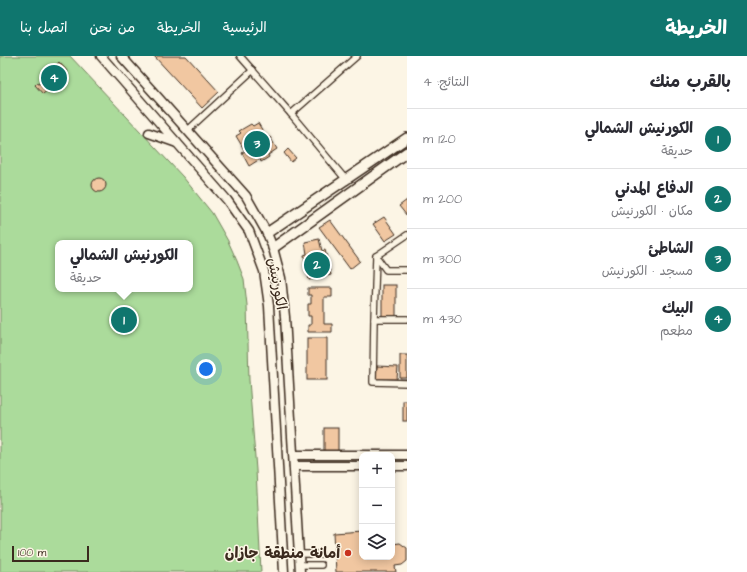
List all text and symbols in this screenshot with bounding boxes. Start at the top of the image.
text: الخريطة [665,15,727,42]
text: اتصل بنا [20,18,67,38]
text: من نحن [89,18,135,38]
text: الخريطة [157,18,201,38]
text: الرئيسية [223,18,267,38]
pin: 4 [41,63,67,93]
text: بالقرب منك [650,70,731,94]
text: النتائج: 4 [423,73,469,91]
text: الكورنيش الشمالي [585,118,693,139]
pin: 3 [244,129,270,159]
text: 120 m [423,130,456,148]
text: 1 [717,130,719,148]
text: حديقة [661,142,693,160]
text: الدفاع المدني [615,178,693,199]
text: 200 m [423,190,462,208]
text: 2 [714,190,722,208]
text: مكان · الكورنيش [611,202,693,220]
text: الشاطئ [648,238,693,259]
popup [55,240,193,292]
text: الكورنيش الشمالي [70,245,178,266]
pin: 2 [304,250,330,280]
text: 300 m [423,250,461,268]
text: 3 [715,250,721,268]
street label: الكورنيش [262,256,292,312]
text: مسجد · الكورنيش [602,262,693,280]
text: حديقة [70,269,102,287]
text: البيك [662,298,693,319]
pin: 1 [111,305,137,335]
text: 430 m [423,310,462,328]
text: 4 [714,310,722,328]
text: مطعم [660,322,693,340]
your location [196,359,216,379]
map controls [359,452,395,560]
button: + [359,452,395,488]
button: − [359,488,395,524]
button: layers [359,524,395,560]
place label: أمانة منطقة جازان [225,543,341,564]
scale bar [12,544,89,563]
text: 100 m [18,545,46,560]
marker: أمانة منطقة جازان [343,548,353,558]

